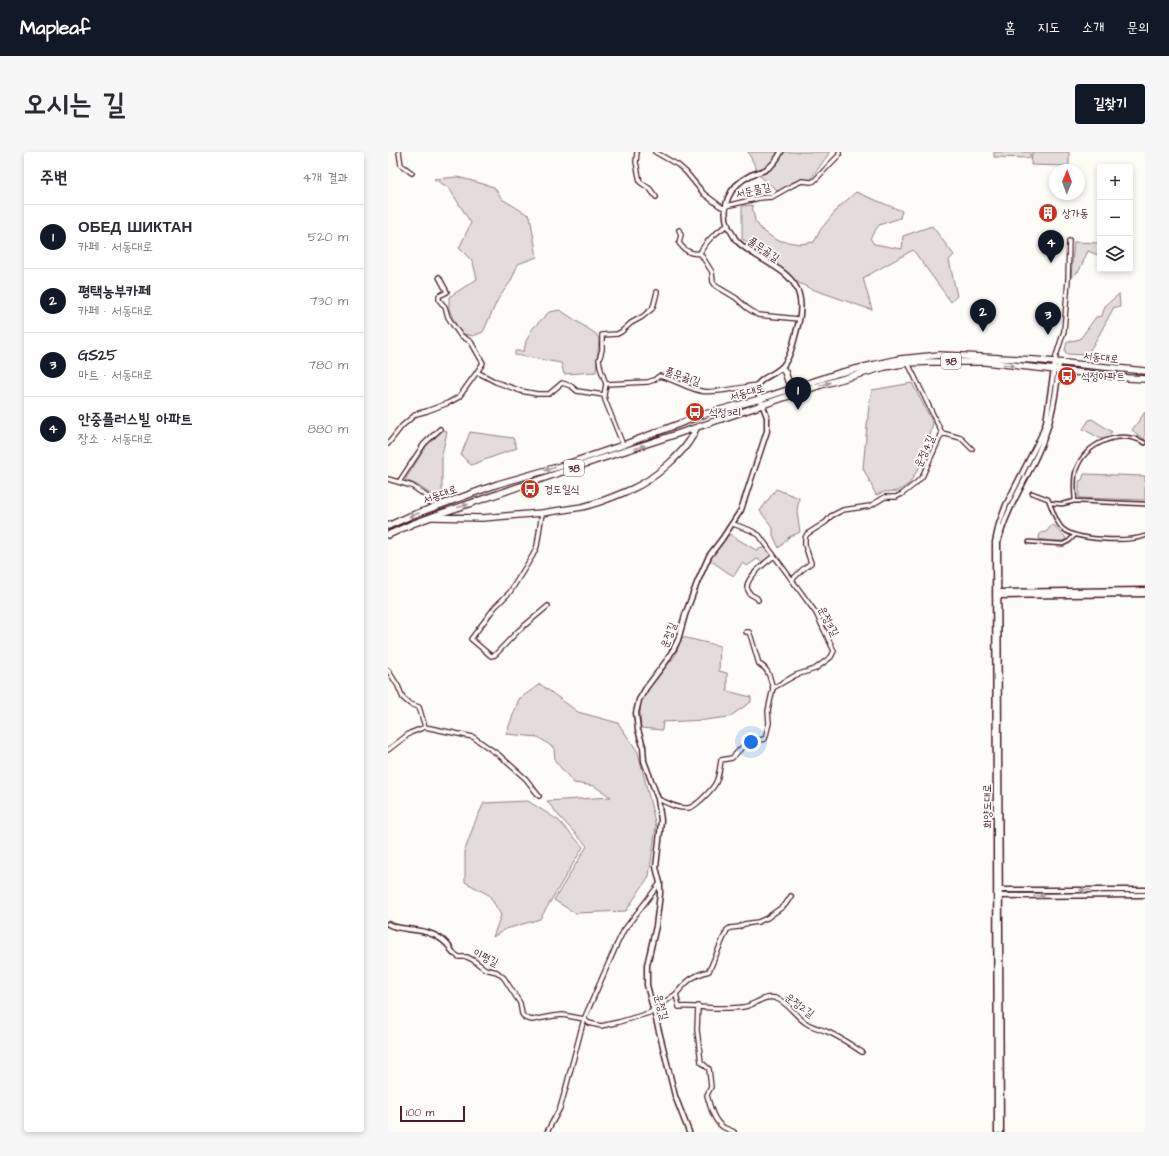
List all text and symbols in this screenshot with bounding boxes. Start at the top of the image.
text: Mapleaf [20,15,90,42]
text: 홈 [1004,18,1015,38]
text: 지도 [1037,18,1060,38]
text: 소개 [1082,18,1104,38]
text: 문의 [1126,18,1149,38]
button: 길찾기 [1075,84,1145,124]
text: 오시는 길 [24,85,125,124]
north arrow [1049,164,1085,200]
map controls [1097,164,1133,272]
button: + [1097,164,1133,200]
text: 주변 [40,166,67,190]
text: 4개 결과 [303,169,348,187]
street label: 서둔물길 [734,179,772,202]
button: − [1097,200,1133,236]
building icon: 상가동 [1037,202,1059,224]
place label: 상가동 [1062,206,1089,221]
text: ОБЕД ШИКТАН [78,217,192,238]
text: 1 [52,228,54,246]
text: 520 m [308,228,348,246]
pin: 4 [1038,230,1064,263]
street label: 풀무골길 [745,233,783,266]
button: layers [1097,236,1133,272]
text: 카페 · 서동대로 [78,238,153,256]
text: 평택농부카페 [78,281,150,302]
text: 2 [49,292,57,310]
text: 730 m [310,292,348,310]
pin: 2 [970,299,996,332]
text: 카페 · 서동대로 [78,302,153,320]
pin: 3 [1035,302,1061,335]
text: GS25 [78,345,117,366]
street label: 서동대로 [1083,348,1119,367]
road number: 38 [941,353,961,369]
text: 3 [50,356,56,374]
text: 780 m [308,356,348,374]
one-way arrow [1003,361,1015,368]
street label: 풀무골1길 [663,364,703,389]
bus stop icon: 석정아파트 [1056,365,1078,387]
text: 마트 · 서동대로 [78,366,153,384]
place label: 석정아파트 [1081,369,1125,384]
pin: 1 [785,377,811,410]
street label: 서동대로 [728,380,766,405]
one-way arrow [820,381,832,387]
bus stop icon: 석정3리 [684,401,706,423]
place label: 석정3리 [709,405,741,420]
text: 안중플러스빌 아파트 [78,409,193,430]
text: 4 [49,420,57,438]
text: 880 m [308,420,348,438]
text: 장소 · 서동대로 [78,430,153,448]
street label: 운정4길 [910,432,939,470]
one-way arrow [634,444,646,450]
road number: 38 [564,460,584,476]
one-way arrow [544,466,556,472]
bus stop icon: 경도일식 [519,478,541,500]
street label: 서동대로 [421,481,460,508]
place label: 경도일식 [544,482,579,497]
one-way arrow [458,502,470,508]
one-way arrow [407,512,419,518]
street label: 운정3길 [815,603,843,639]
street label: 운정길 [657,620,680,650]
your location [741,732,761,752]
street label: 화양도대로 [980,784,995,828]
one-way arrow [1078,887,1091,893]
one-way arrow [1033,893,1046,899]
street label: 이평길 [471,945,501,970]
street label: 운정2길 [782,990,818,1021]
street label: 운정길 [651,992,672,1022]
scale bar [400,1104,465,1123]
text: 100 m [406,1105,434,1120]

